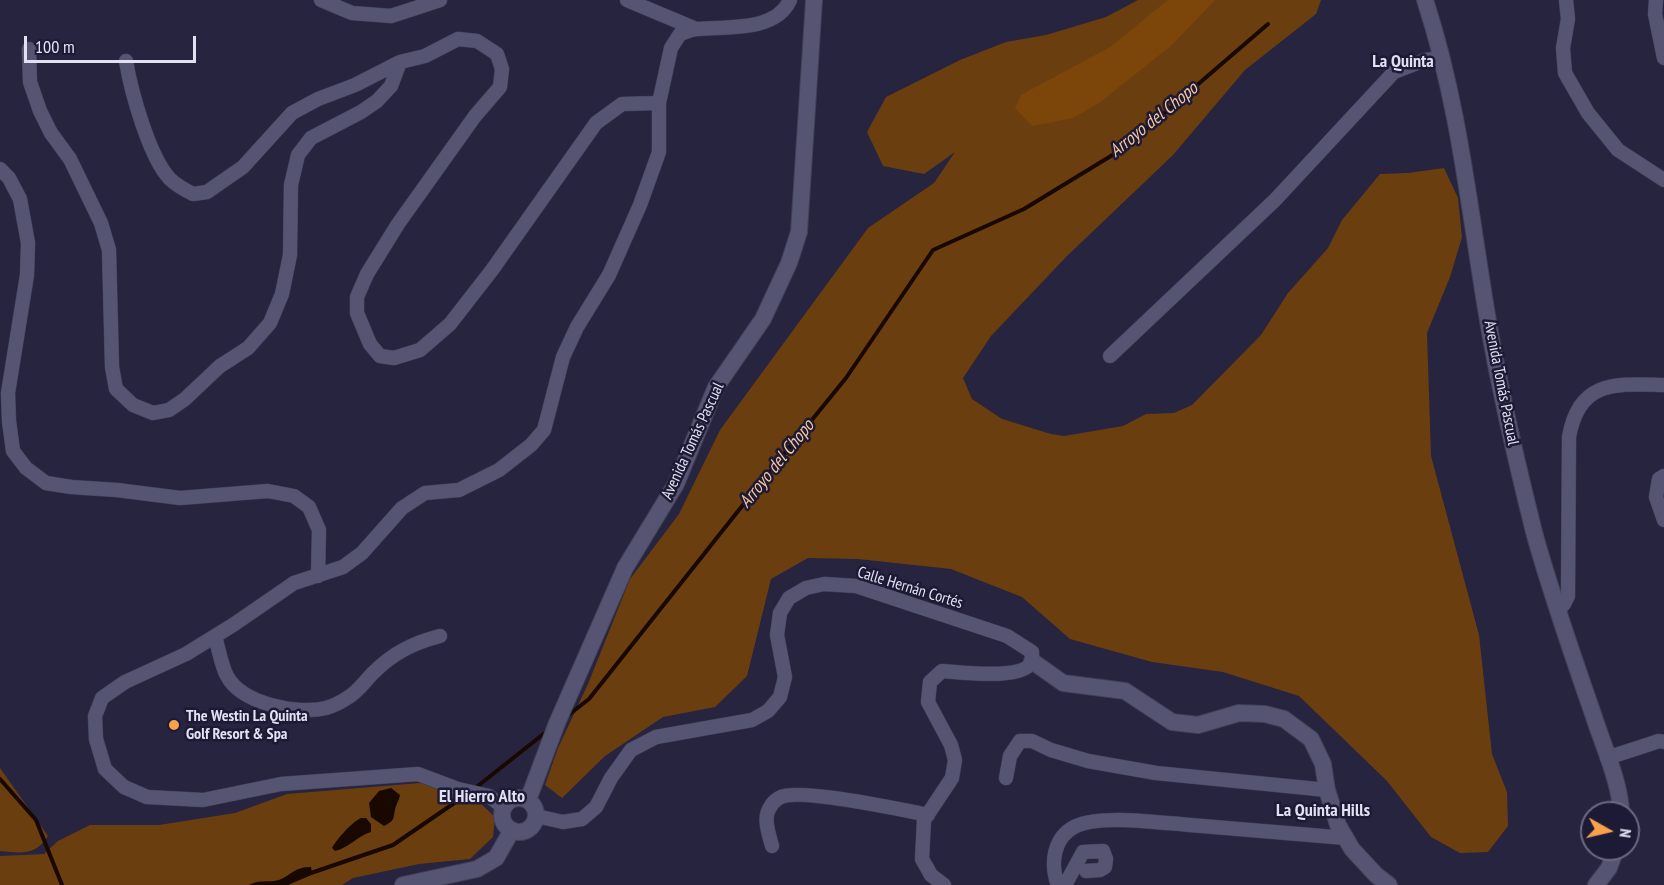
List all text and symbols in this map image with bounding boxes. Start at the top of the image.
scale bar [27,24,200,62]
text: 100 m [35,35,75,58]
district label: La Quinta [1372,51,1434,73]
water label: Arroyo del Chopo [1106,78,1202,162]
street label: Avenida Tomás Pascual [1480,319,1522,447]
street label: Avenida Tomás Pascual [658,380,728,502]
water label: Arroyo del Chopo [735,416,819,512]
street label: Calle Hernán Cortés [855,563,965,613]
place label: The Westin La Quinta Golf Resort & Spa [186,706,308,744]
marker: The Westin La Quinta Golf Resort & Spa [167,718,181,732]
district label: El Hierro Alto [439,786,525,808]
district label: La Quinta Hills [1276,800,1370,822]
north arrow [1580,801,1640,861]
text: N [1615,828,1636,839]

